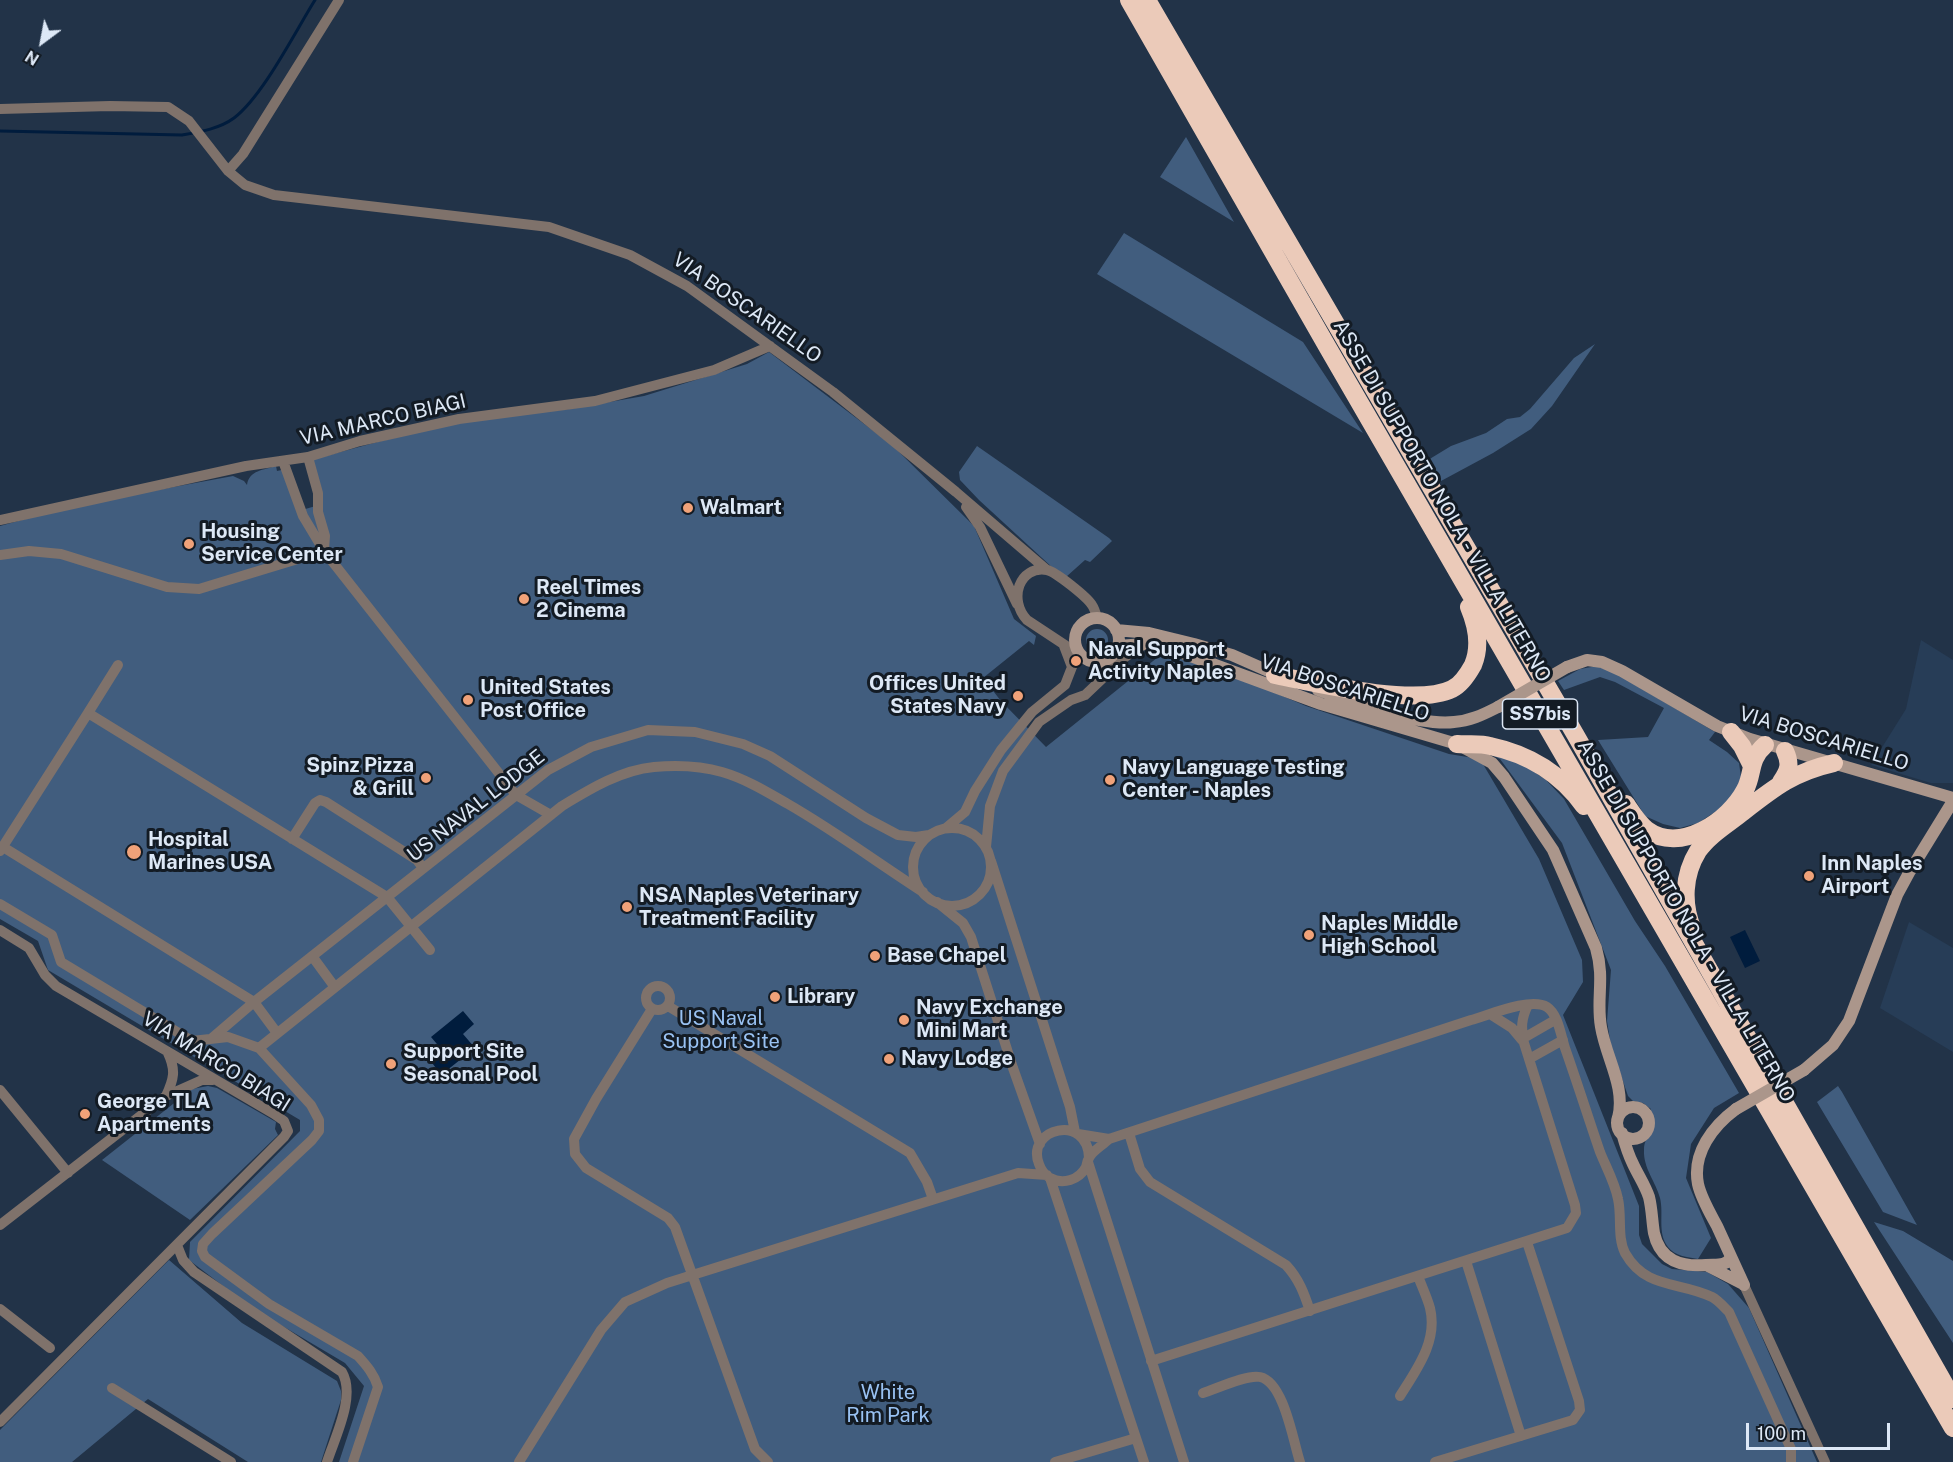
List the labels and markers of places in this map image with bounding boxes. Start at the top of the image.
place label: Walmart [700,496,782,520]
marker: Walmart [681,501,695,515]
place label: Housing Service Center [201,520,343,567]
marker: Housing Service Center [182,537,196,551]
place label: Reel Times 2 Cinema [536,576,641,623]
marker: Reel Times 2 Cinema [517,592,531,606]
place label: Naval Support Activity Naples [1088,638,1233,685]
marker: Naval Support Activity Naples [1069,654,1083,668]
place label: Offices United States Navy [869,672,1006,719]
place label: United States Post Office [480,676,611,723]
marker: Offices United States Navy [1011,689,1025,703]
marker: United States Post Office [461,693,475,707]
place label: Spinz Pizza & Grill [306,754,414,801]
place label: Navy Language Testing Center - Naples [1122,756,1345,803]
marker: Spinz Pizza & Grill [419,771,433,785]
marker: Navy Language Testing Center - Naples [1103,773,1117,787]
place label: Hospital Marines USA [148,828,272,875]
marker: Hospital Marines USA [125,843,143,861]
place label: Inn Naples Airport [1821,852,1922,899]
marker: Inn Naples Airport [1802,869,1816,883]
place label: NSA Naples Veterinary Treatment Facility [639,884,859,931]
marker: NSA Naples Veterinary Treatment Facility [620,900,634,914]
place label: Naples Middle High School [1321,912,1458,959]
marker: Naples Middle High School [1302,928,1316,942]
place label: Base Chapel [887,944,1006,968]
marker: Base Chapel [868,949,882,963]
place label: Library [787,985,855,1009]
marker: Library [768,990,782,1004]
place label: Navy Exchange Mini Mart [916,996,1063,1043]
marker: Navy Exchange Mini Mart [897,1013,911,1027]
place label: Support Site Seasonal Pool [403,1040,538,1087]
place label: Navy Lodge [901,1047,1013,1071]
marker: Navy Lodge [882,1052,896,1066]
marker: Support Site Seasonal Pool [384,1057,398,1071]
place label: George TLA Apartments [97,1090,211,1137]
marker: George TLA Apartments [78,1107,92,1121]

